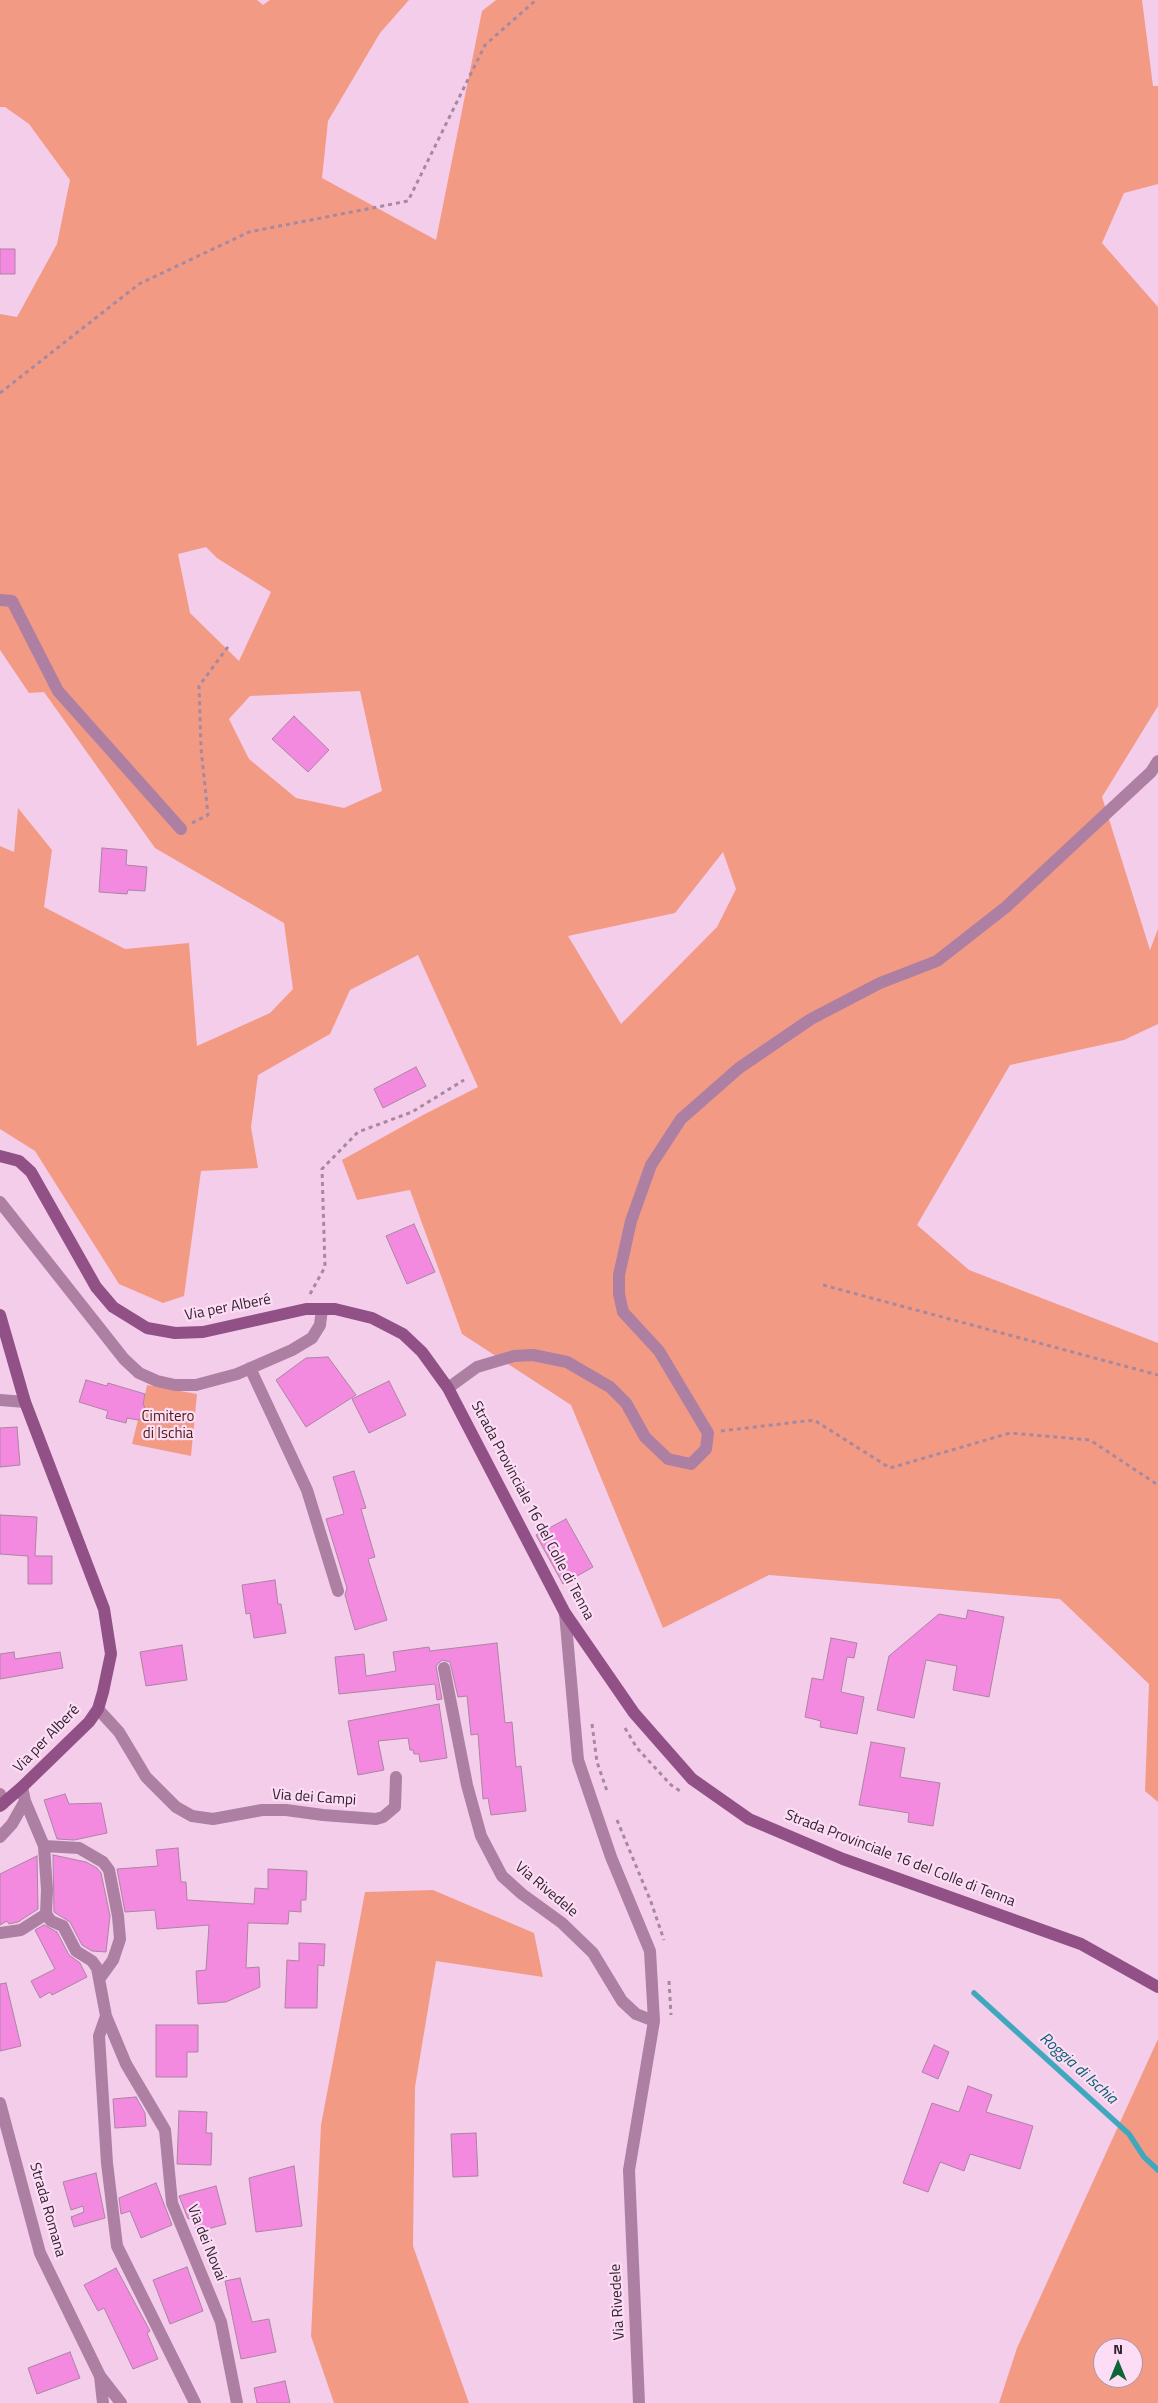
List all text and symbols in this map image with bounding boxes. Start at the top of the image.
street label: Via per Alberé [183,1291,273,1325]
street label: Strada Provinciale 16 del Colle di Tenna [467,1399,597,1623]
park label: Cimitero di Ischia [141,1408,195,1443]
street label: Via per Alberé [10,1701,84,1777]
street label: Via dei Campi [271,1786,357,1810]
street label: Strada Provinciale 16 del Colle di Tenna [782,1807,1018,1911]
street label: Via Rivedele [511,1858,581,1922]
water label: Roggia di Ischia [1035,2029,1121,2109]
street label: Strada Romana [25,2161,69,2259]
street label: Via dei Novai [183,2202,229,2284]
street label: Via Rivedele [607,2263,629,2341]
north arrow [1093,2338,1143,2388]
text: N [1113,2338,1123,2359]

